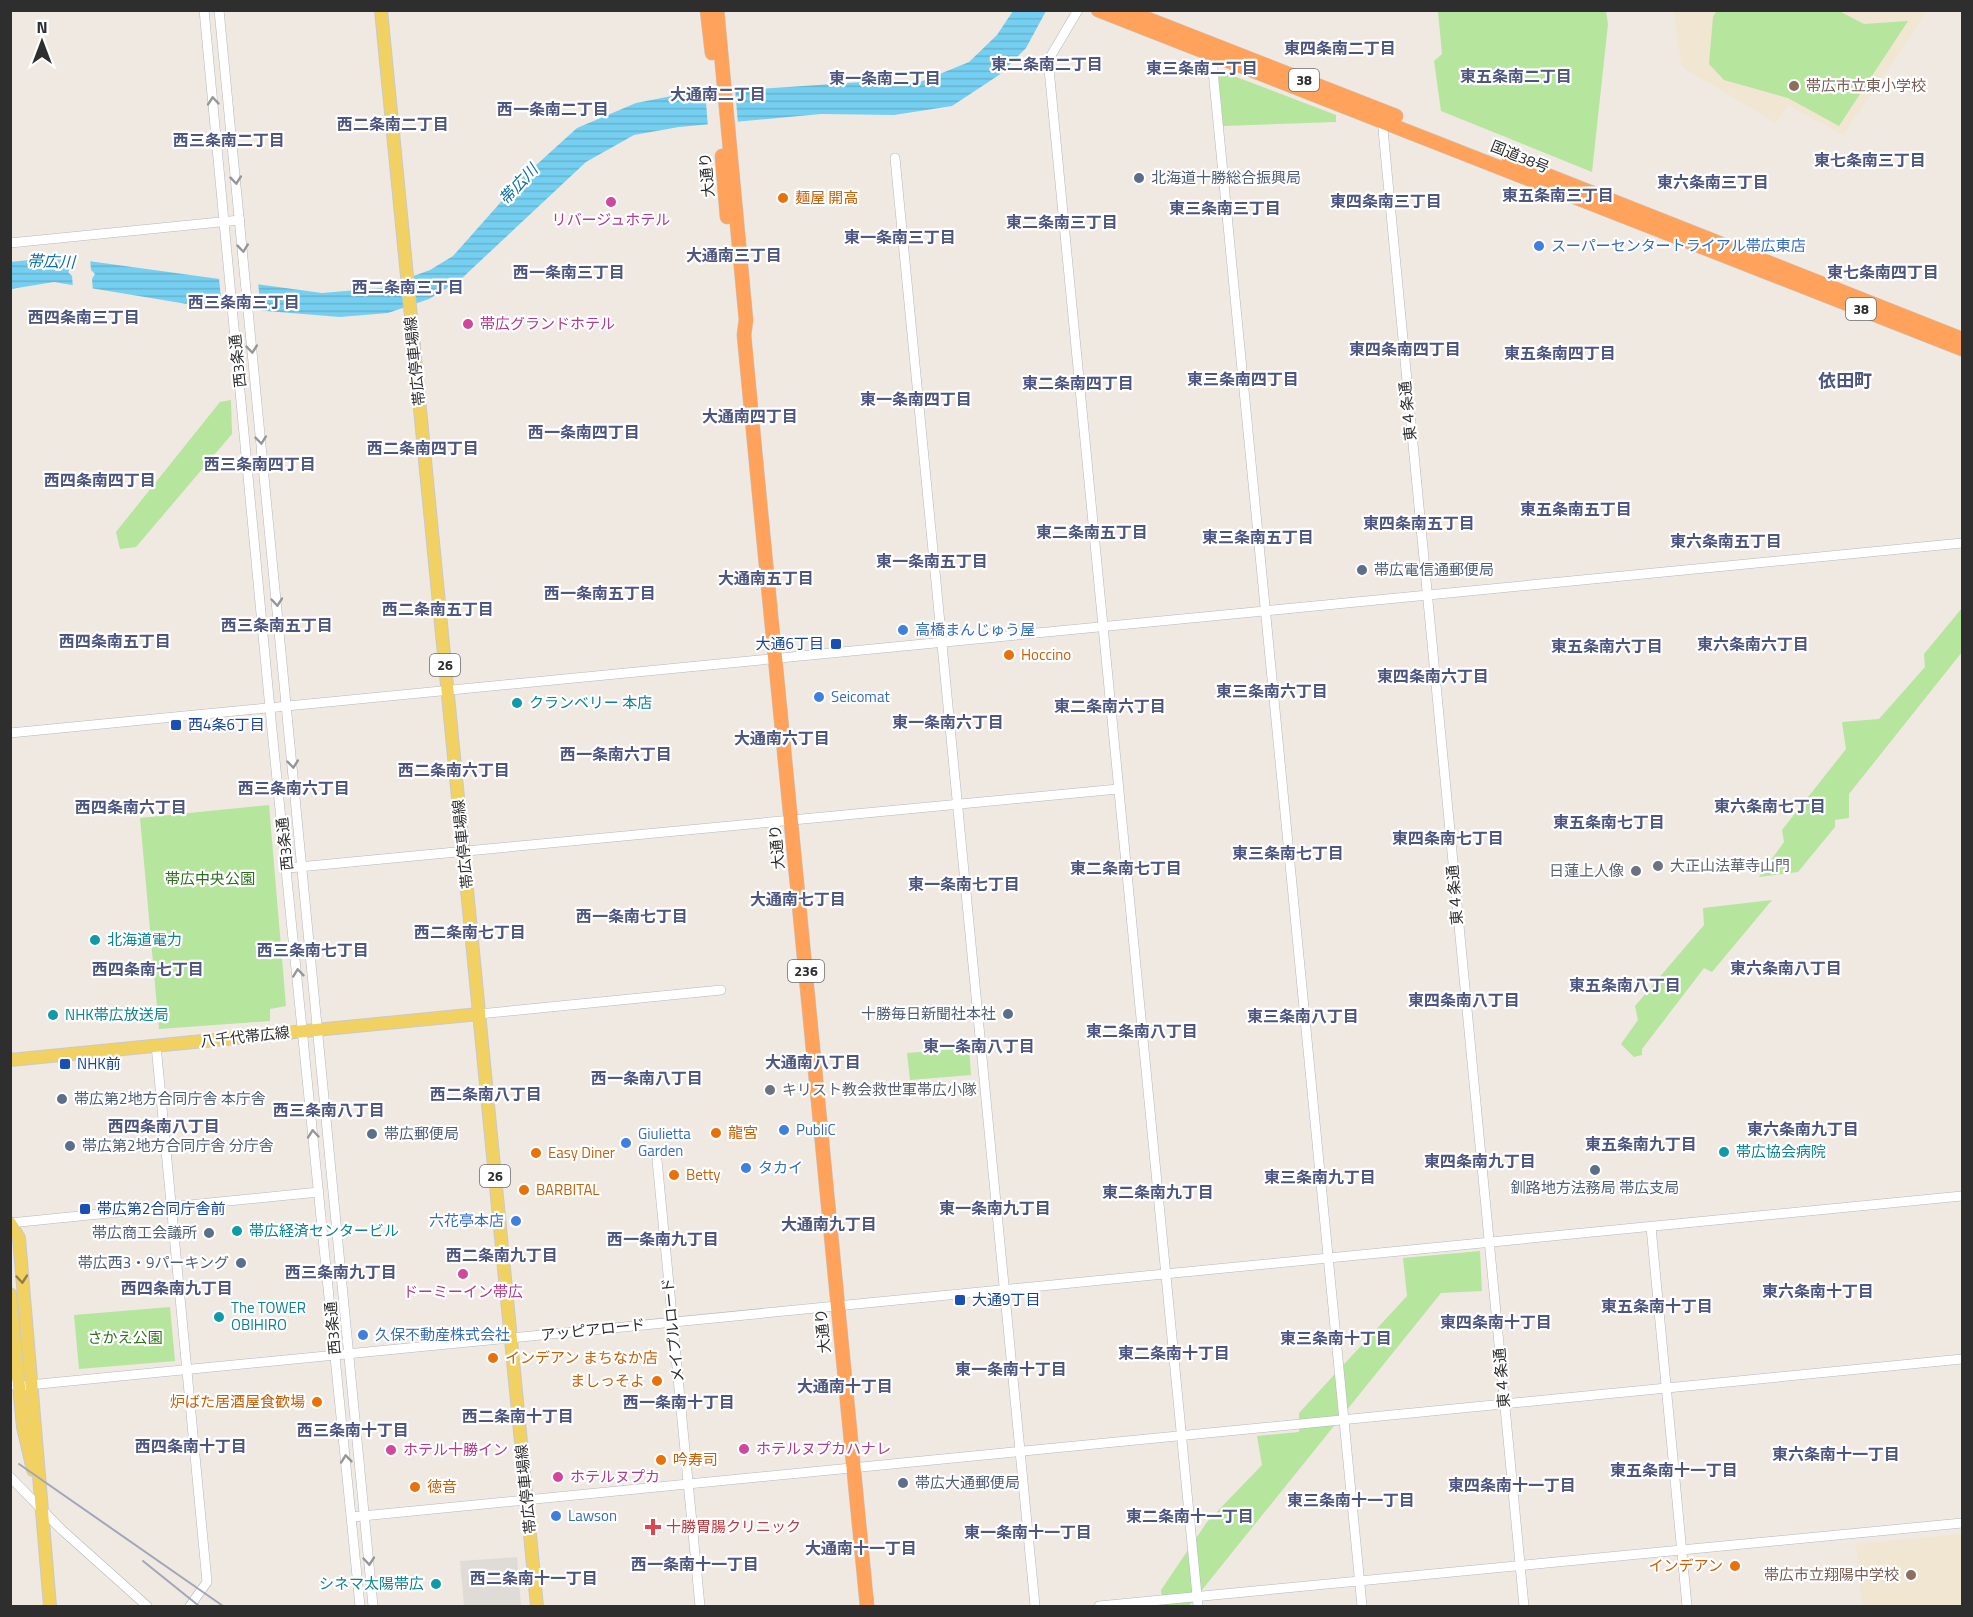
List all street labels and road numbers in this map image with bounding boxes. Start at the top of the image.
road number: 38 [1289,69,1319,91]
street label: 国道38号 [1487,134,1553,179]
street label: 大通り [693,152,720,198]
road number: 38 [1846,298,1876,320]
street label: 帯広停車場線 [398,315,431,407]
street label: 西3条通 [223,333,252,389]
street label: 東４条通 [1393,380,1422,442]
road number: 26 [430,654,460,676]
street label: 帯広停車場線 [446,798,479,890]
street label: 西3条通 [270,816,299,872]
street label: 大通り [763,824,790,870]
street label: 東４条通 [1440,864,1469,926]
road number: 236 [788,960,824,982]
street label: 八千代帯広線 [199,1020,291,1053]
road number: 26 [480,1165,510,1187]
street label: メイプルロード [656,1277,689,1383]
street label: 西3条通 [319,1300,346,1356]
street label: 大通り [809,1307,836,1355]
street label: アッピアロード [540,1313,646,1346]
street label: 東４条通 [1487,1347,1516,1409]
street label: 帯広停車場線 [509,1443,542,1535]

